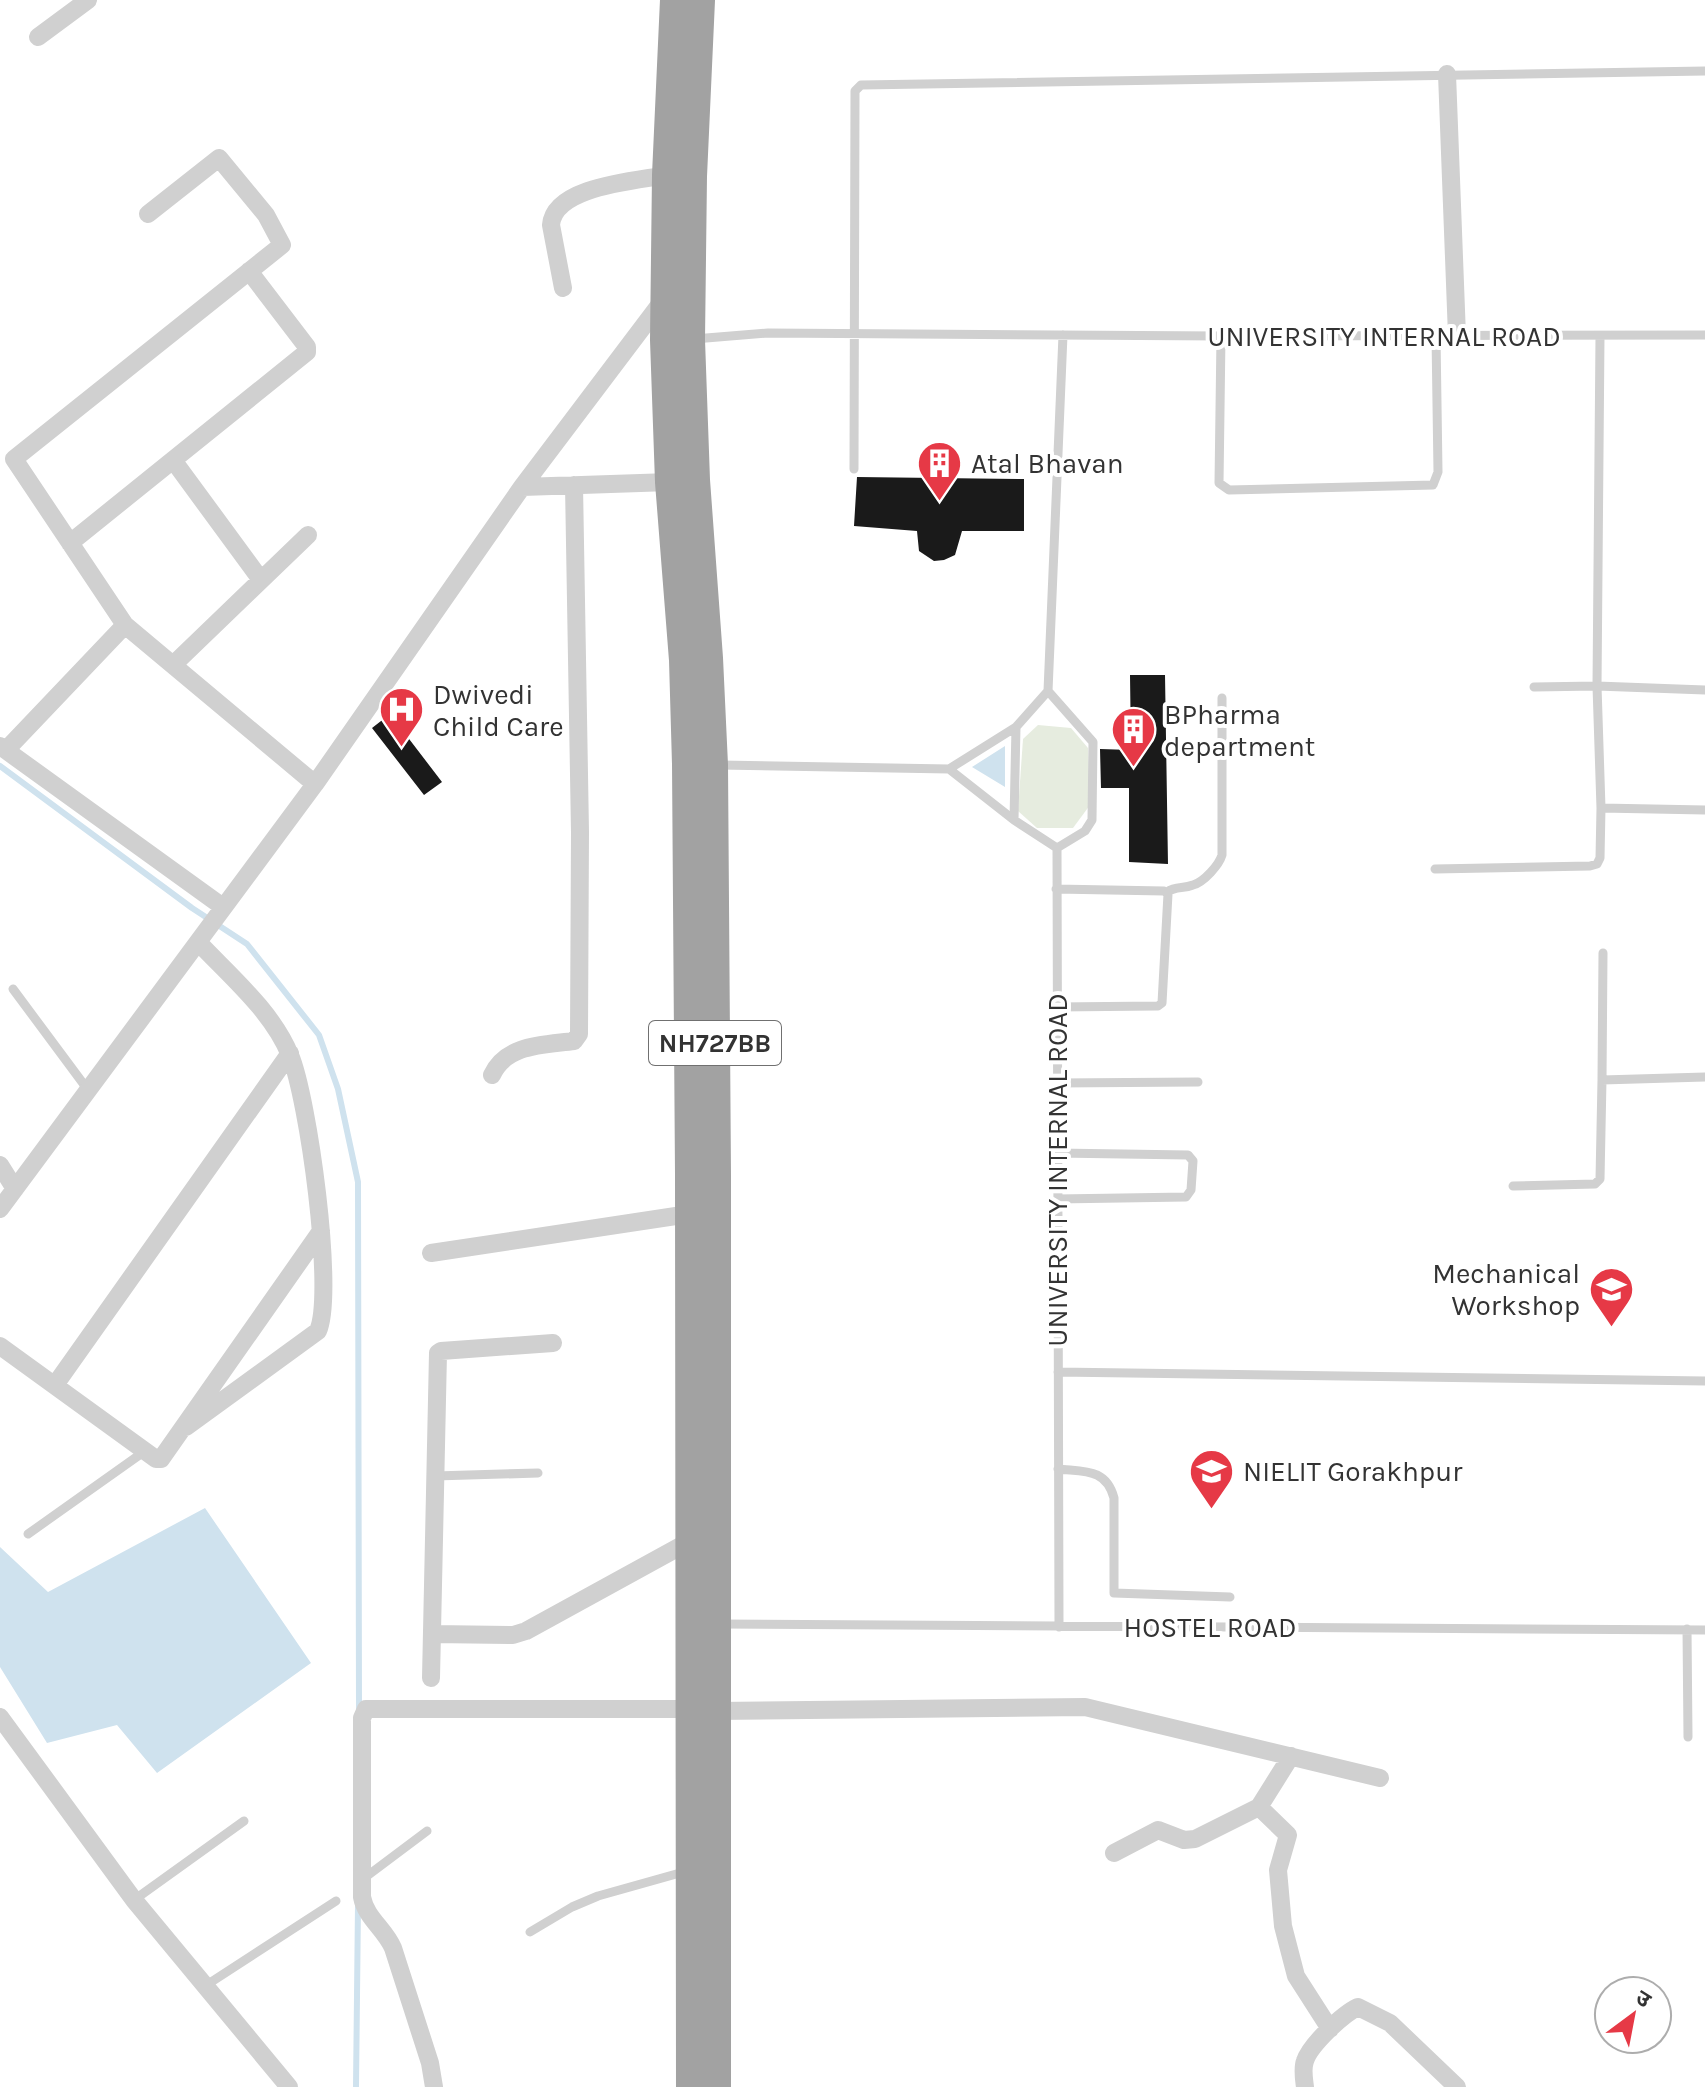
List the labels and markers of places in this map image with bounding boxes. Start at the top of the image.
building icon: Atal Bhavan [916,439,964,502]
place label: Atal Bhavan [971,447,1124,480]
place label: Dwivedi Child Care [433,678,564,743]
hospital icon: Dwivedi Child Care [378,686,426,749]
place label: BPharma department [1164,698,1315,763]
building icon: BPharma department [1109,706,1157,769]
place label: Mechanical Workshop [1432,1257,1580,1322]
school or university icon: Mechanical Workshop [1587,1265,1635,1328]
school or university icon: NIELIT Gorakhpur [1188,1447,1236,1510]
place label: NIELIT Gorakhpur [1243,1455,1463,1488]

